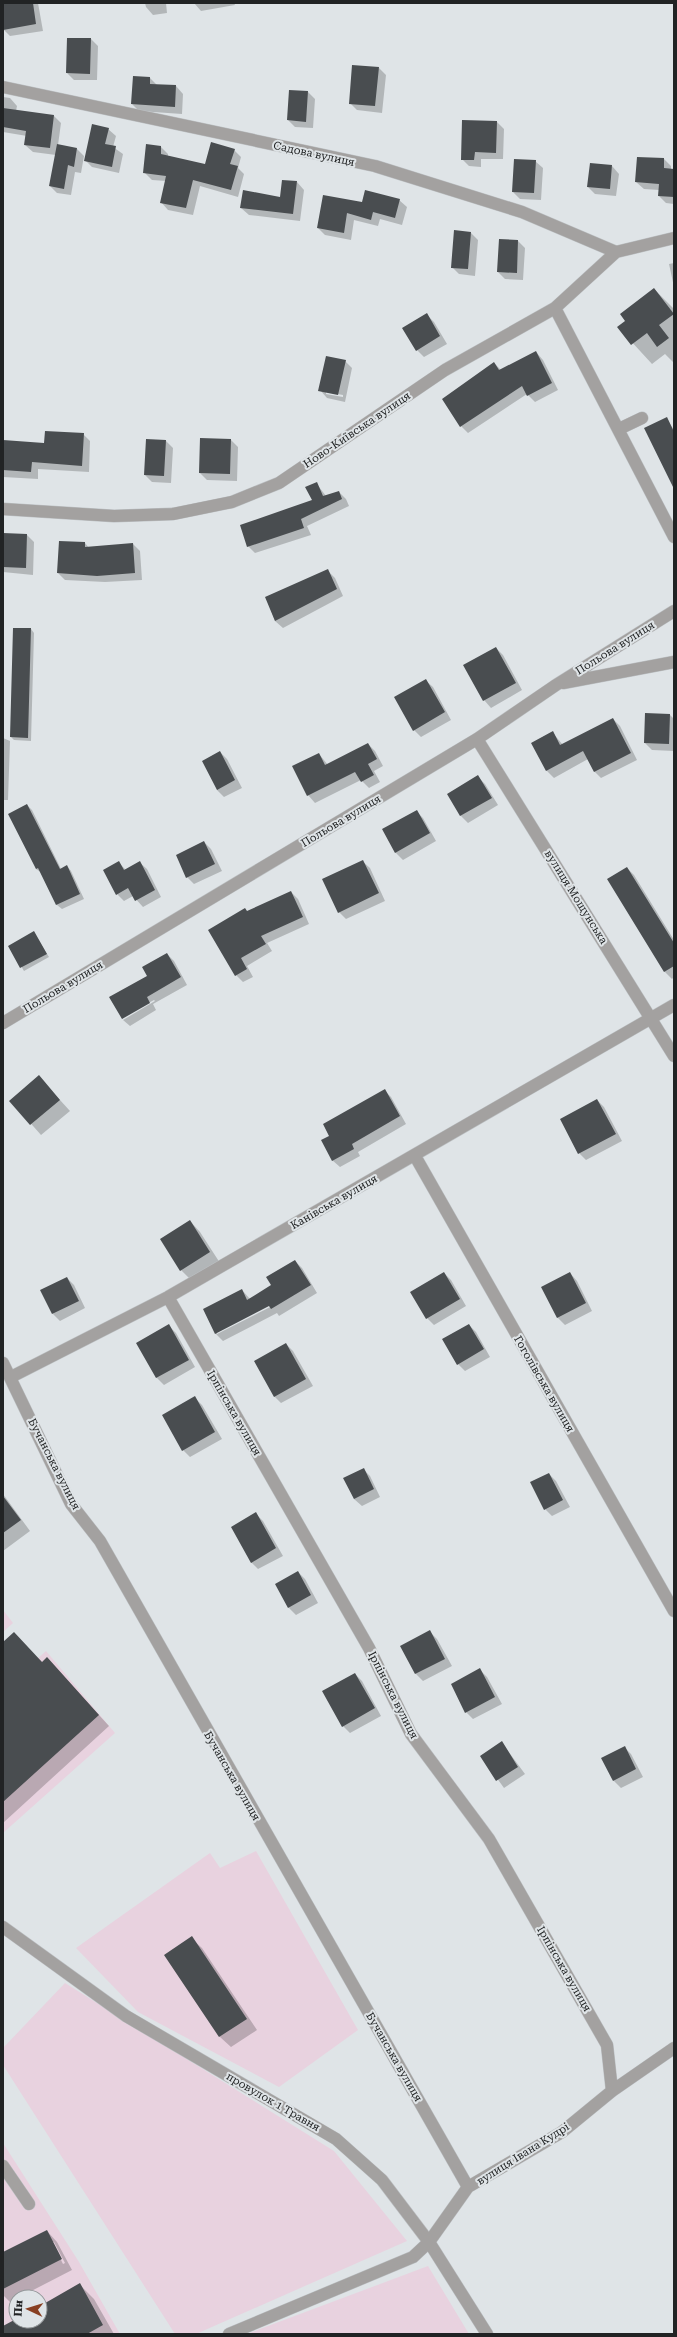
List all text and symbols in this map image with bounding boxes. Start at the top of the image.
street label: Садова вулиця [272,139,356,169]
street label: Ново-Київська вулиця [301,389,413,471]
street label: Польова вулиця [573,619,657,677]
street label: Польова вулиця [299,792,383,850]
street label: вулиця Мощунська [542,848,610,946]
street label: Польова вулиця [21,958,105,1016]
street label: Канівська вулиця [288,1172,380,1232]
street label: Гоголівська вулиця [511,1334,577,1434]
street label: Ірпінська вулиця [204,1368,264,1458]
street label: Бучанська вулиця [25,1416,83,1512]
street label: Ірпінська вулиця [365,1649,421,1741]
street label: Бучанська вулиця [201,1729,263,1823]
street label: Ірпінська вулиця [534,1924,594,2014]
street label: Бучанська вулиця [363,2010,425,2104]
street label: провулок 1 Травня [224,2070,322,2134]
street label: вулиця Івана Кудрі [474,2120,572,2188]
north arrow [8,2289,48,2329]
text: Пн [11,2299,26,2317]

